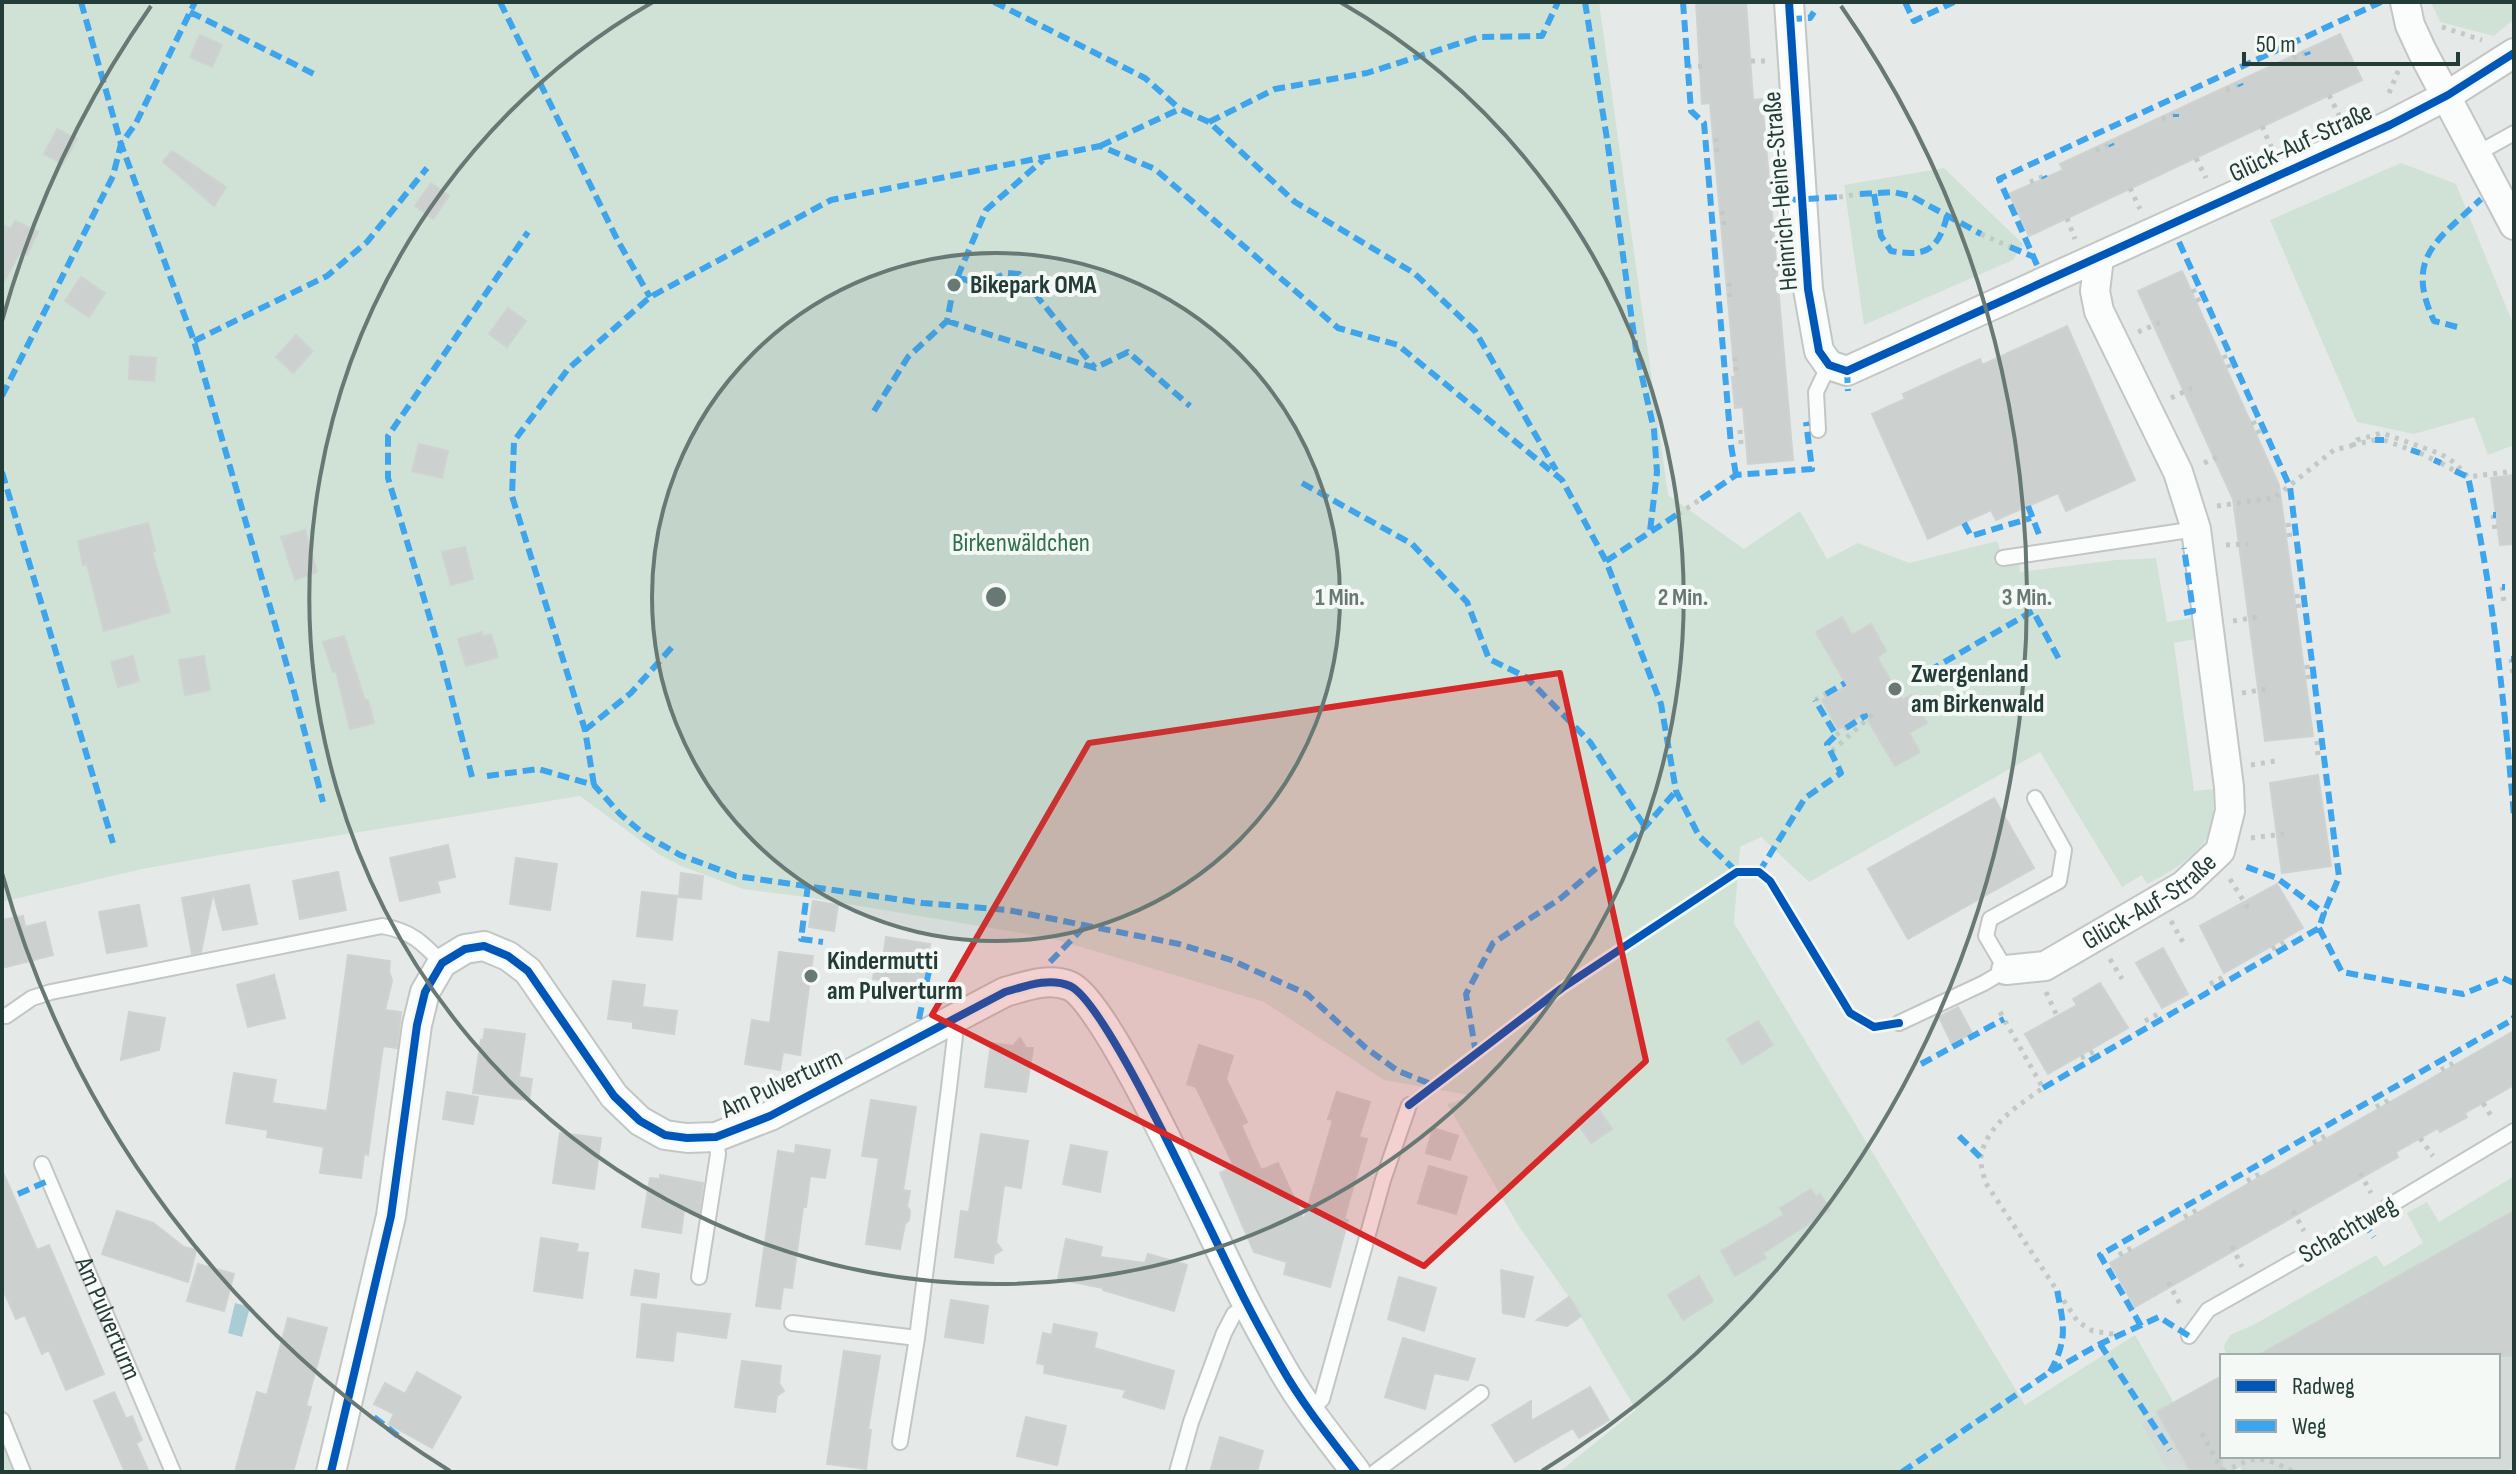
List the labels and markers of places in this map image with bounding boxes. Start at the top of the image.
place label: Bikepark OMA [970,270,1097,301]
marker: Bikepark OMA [945,276,963,294]
centre of rings [982,583,1010,611]
place label: Zwergenland am Birkenwald [1911,659,2044,720]
marker: Zwergenland am Birkenwald [1886,680,1904,698]
place label: Kindermutti am Pulverturm [827,946,963,1007]
marker: Kindermutti am Pulverturm [802,967,820,985]

